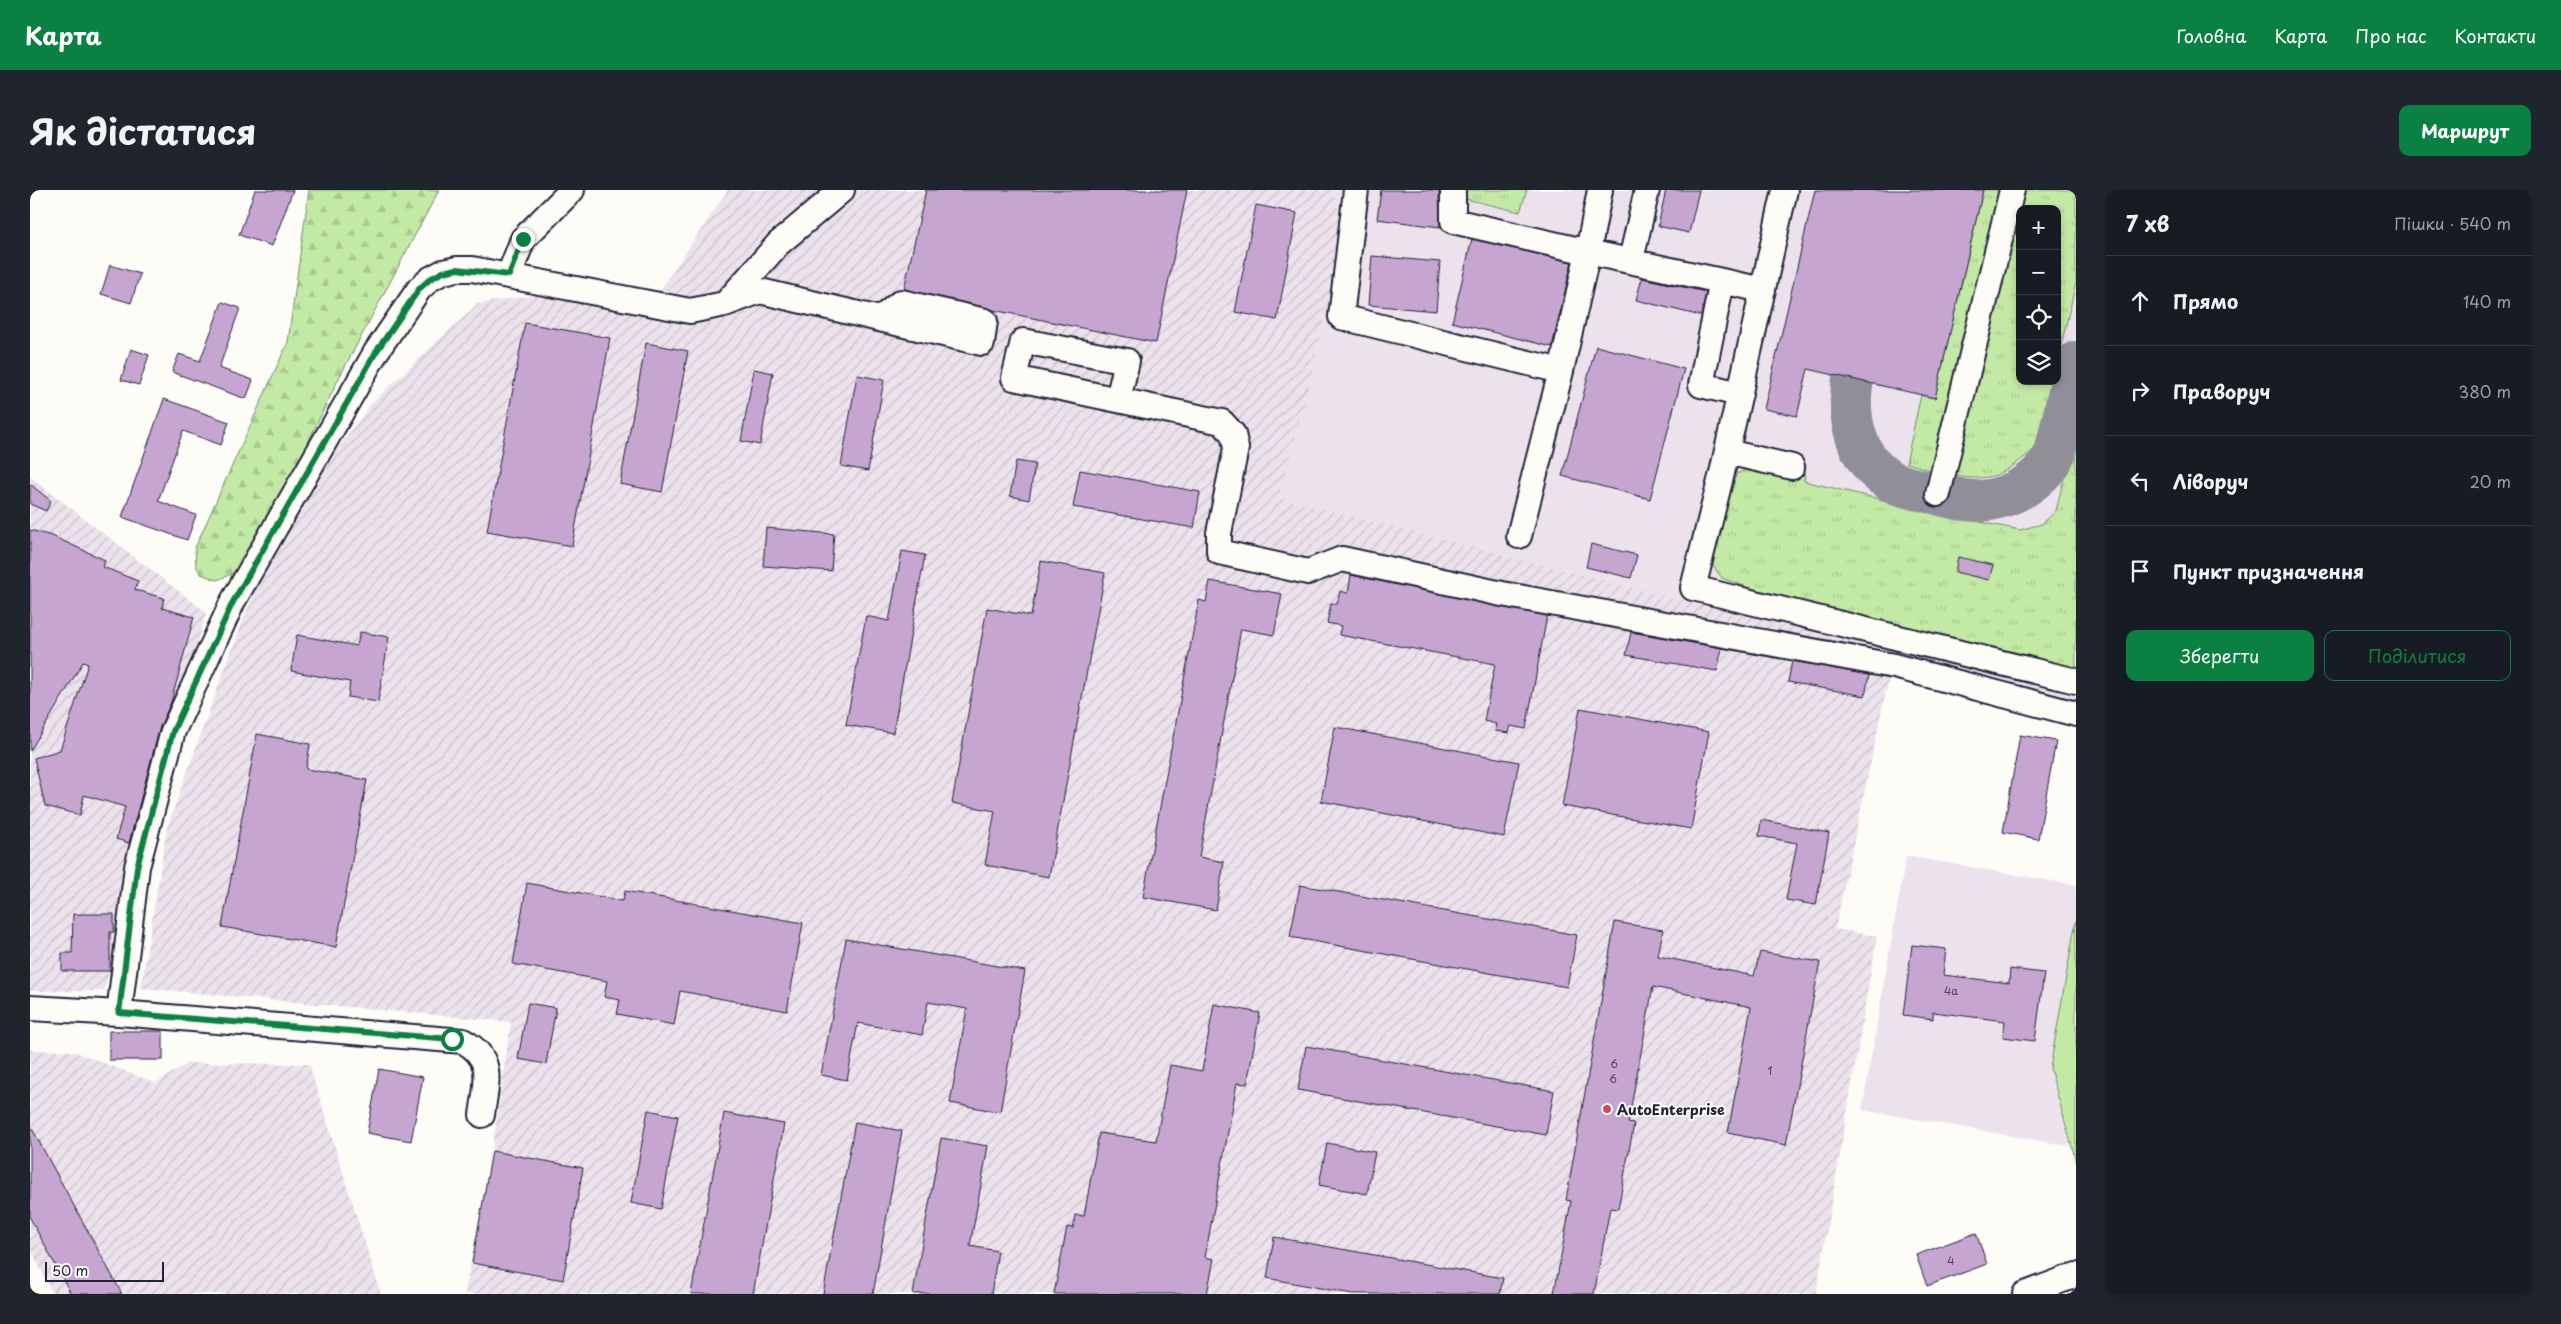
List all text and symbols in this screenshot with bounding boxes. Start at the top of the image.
text: Карта [25,17,102,53]
text: Головна [2176,22,2246,49]
text: Карта [2274,22,2327,49]
text: Про нас [2355,22,2427,49]
text: Контакти [2455,22,2536,49]
text: Як дістатися [30,104,256,157]
button: Маршрут [2399,105,2531,156]
map controls [2016,205,2061,385]
button: + [2016,205,2061,250]
text: 7 хв [2126,207,2169,239]
text: Пішки · 540 m [2394,211,2511,235]
route end [512,228,535,251]
button: − [2016,250,2061,295]
icon: ahead [2126,287,2154,315]
text: Прямо [2173,287,2238,315]
text: 140 m [2463,289,2511,313]
button: locate [2016,295,2061,340]
button: layers [2016,340,2061,385]
icon: right [2126,377,2154,405]
text: Праворуч [2173,377,2270,405]
text: 380 m [2459,379,2511,403]
icon: left [2126,467,2154,495]
text: Ліворуч [2173,467,2249,495]
text: 20 m [2470,469,2511,493]
icon: arrive [2126,557,2154,585]
text: Пункт призначення [2173,557,2364,585]
button: Зберегти [2126,630,2314,681]
button: Поділитися [2324,630,2511,681]
house number: 4а [1944,982,1958,999]
route start [441,1028,464,1051]
house number: 6 [1610,1055,1618,1072]
house number: 1 [1768,1062,1773,1079]
house number: 6 [1609,1070,1617,1087]
place label: AutoEnterprise [1617,1099,1725,1120]
marker: AutoEnterprise [1601,1103,1613,1115]
house number: 4 [1947,1252,1955,1269]
scale bar [45,1259,164,1282]
text: 50 m [52,1260,88,1281]

